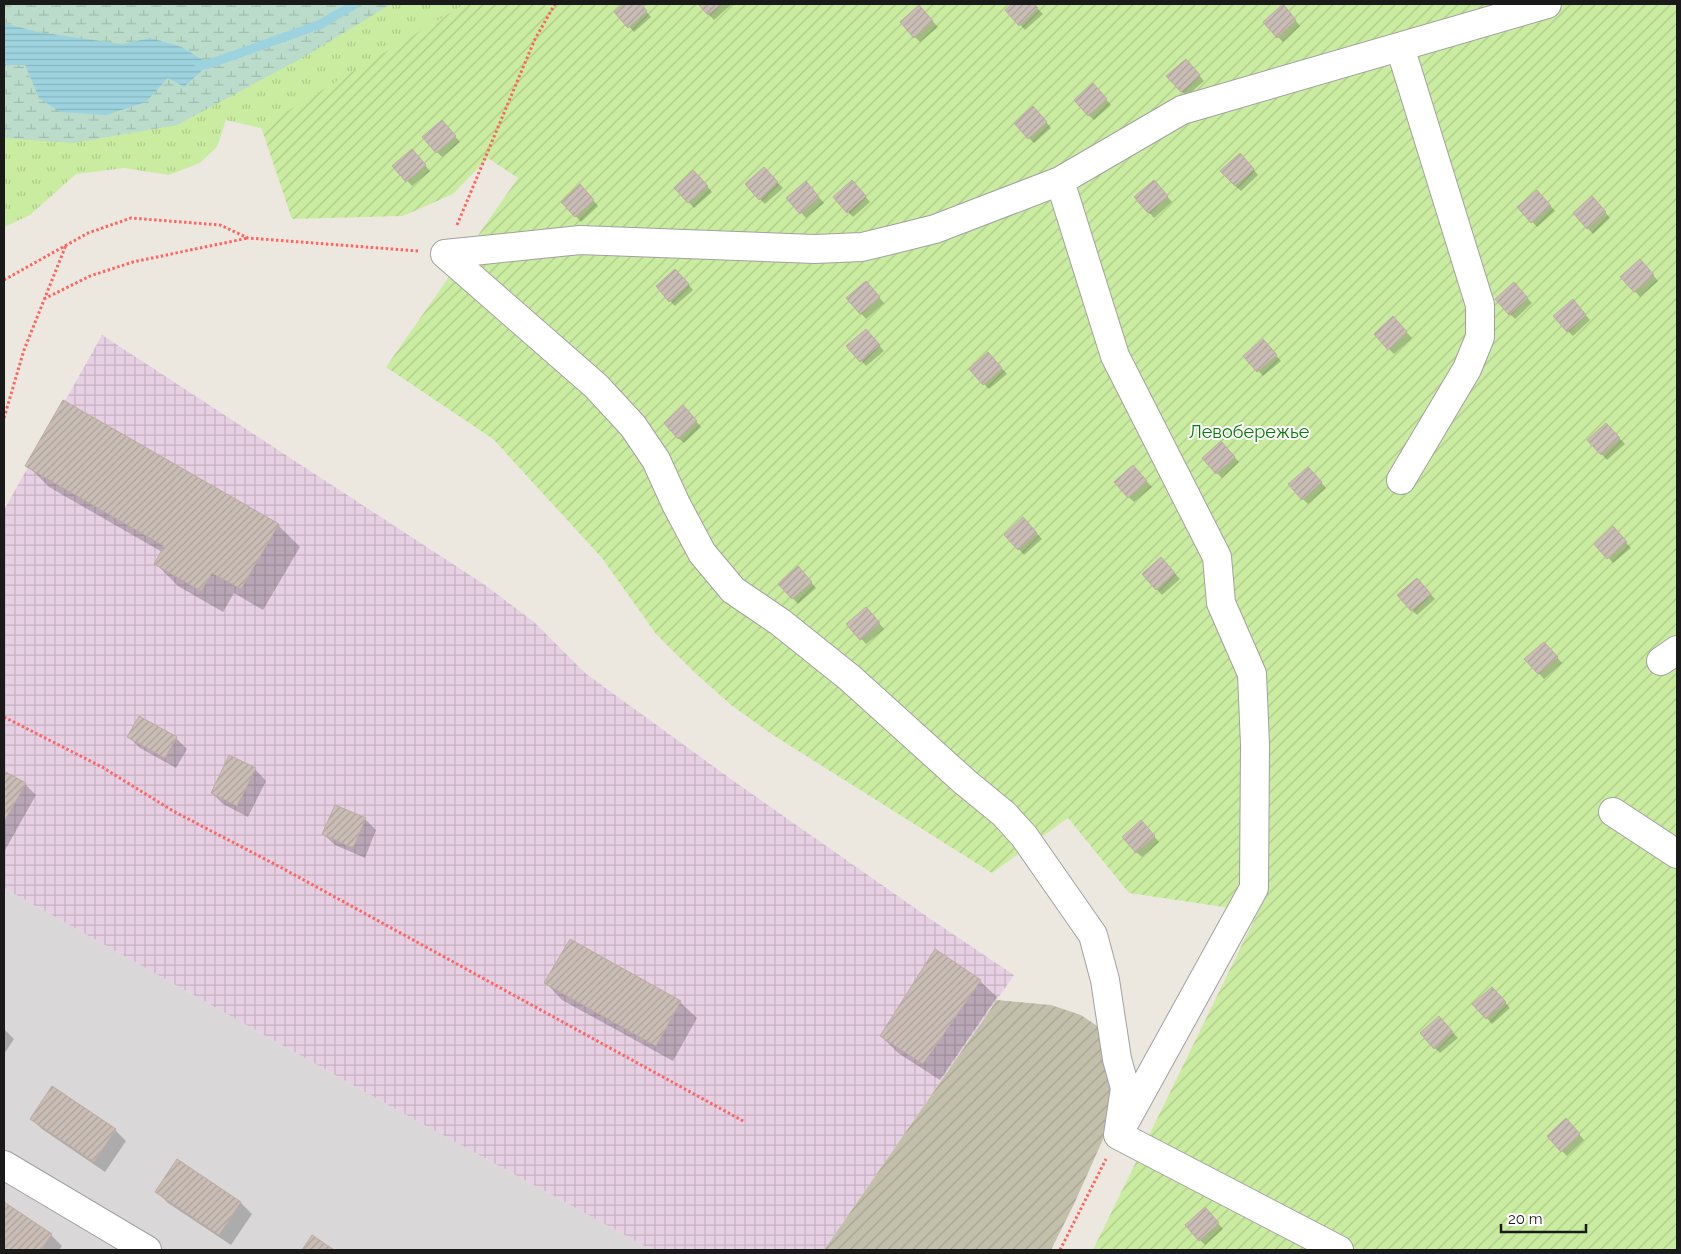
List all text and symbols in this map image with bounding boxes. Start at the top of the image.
park label: Левобережье [1189,421,1310,442]
scale bar [1501,1202,1586,1234]
text: 20 m [1508,1210,1543,1228]

